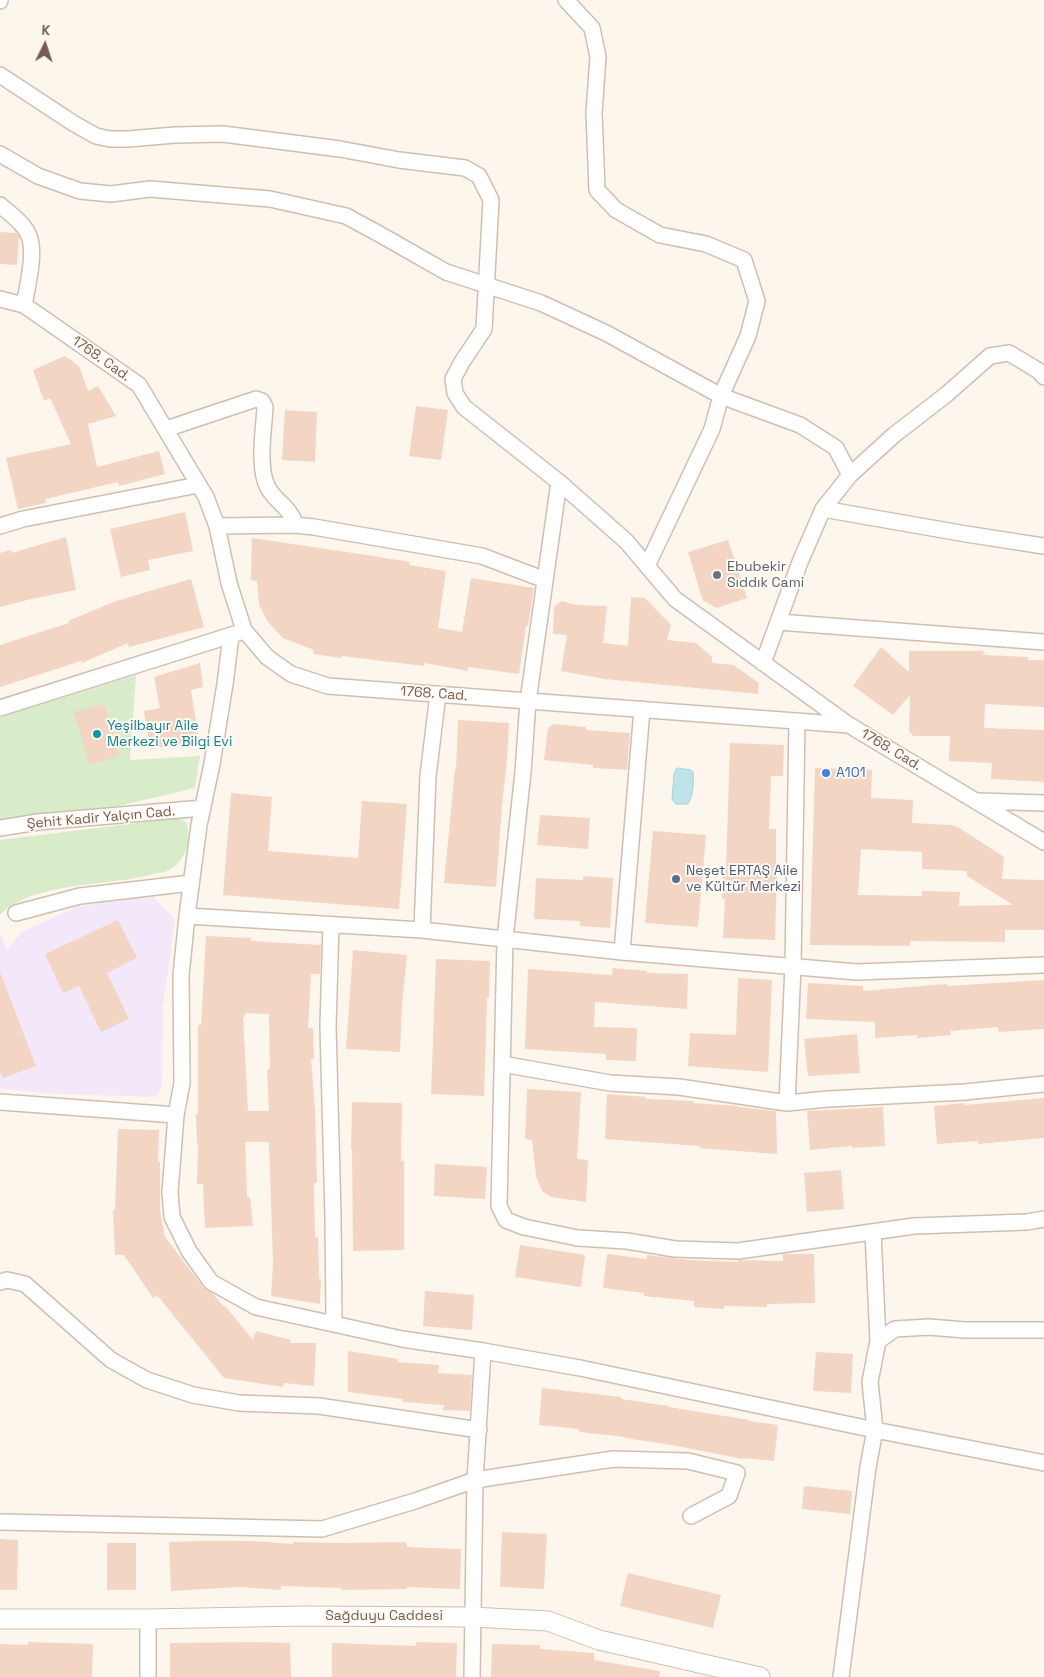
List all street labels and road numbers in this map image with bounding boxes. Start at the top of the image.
street label: 1768. Cad. [69,333,133,385]
street label: 1768. Cad. [400,683,468,705]
street label: 1768. Cad. [858,725,924,775]
street label: Şehit Kadir Yalçın Cad. [26,803,176,833]
street label: Sağduyu Caddesi [325,1608,443,1624]

